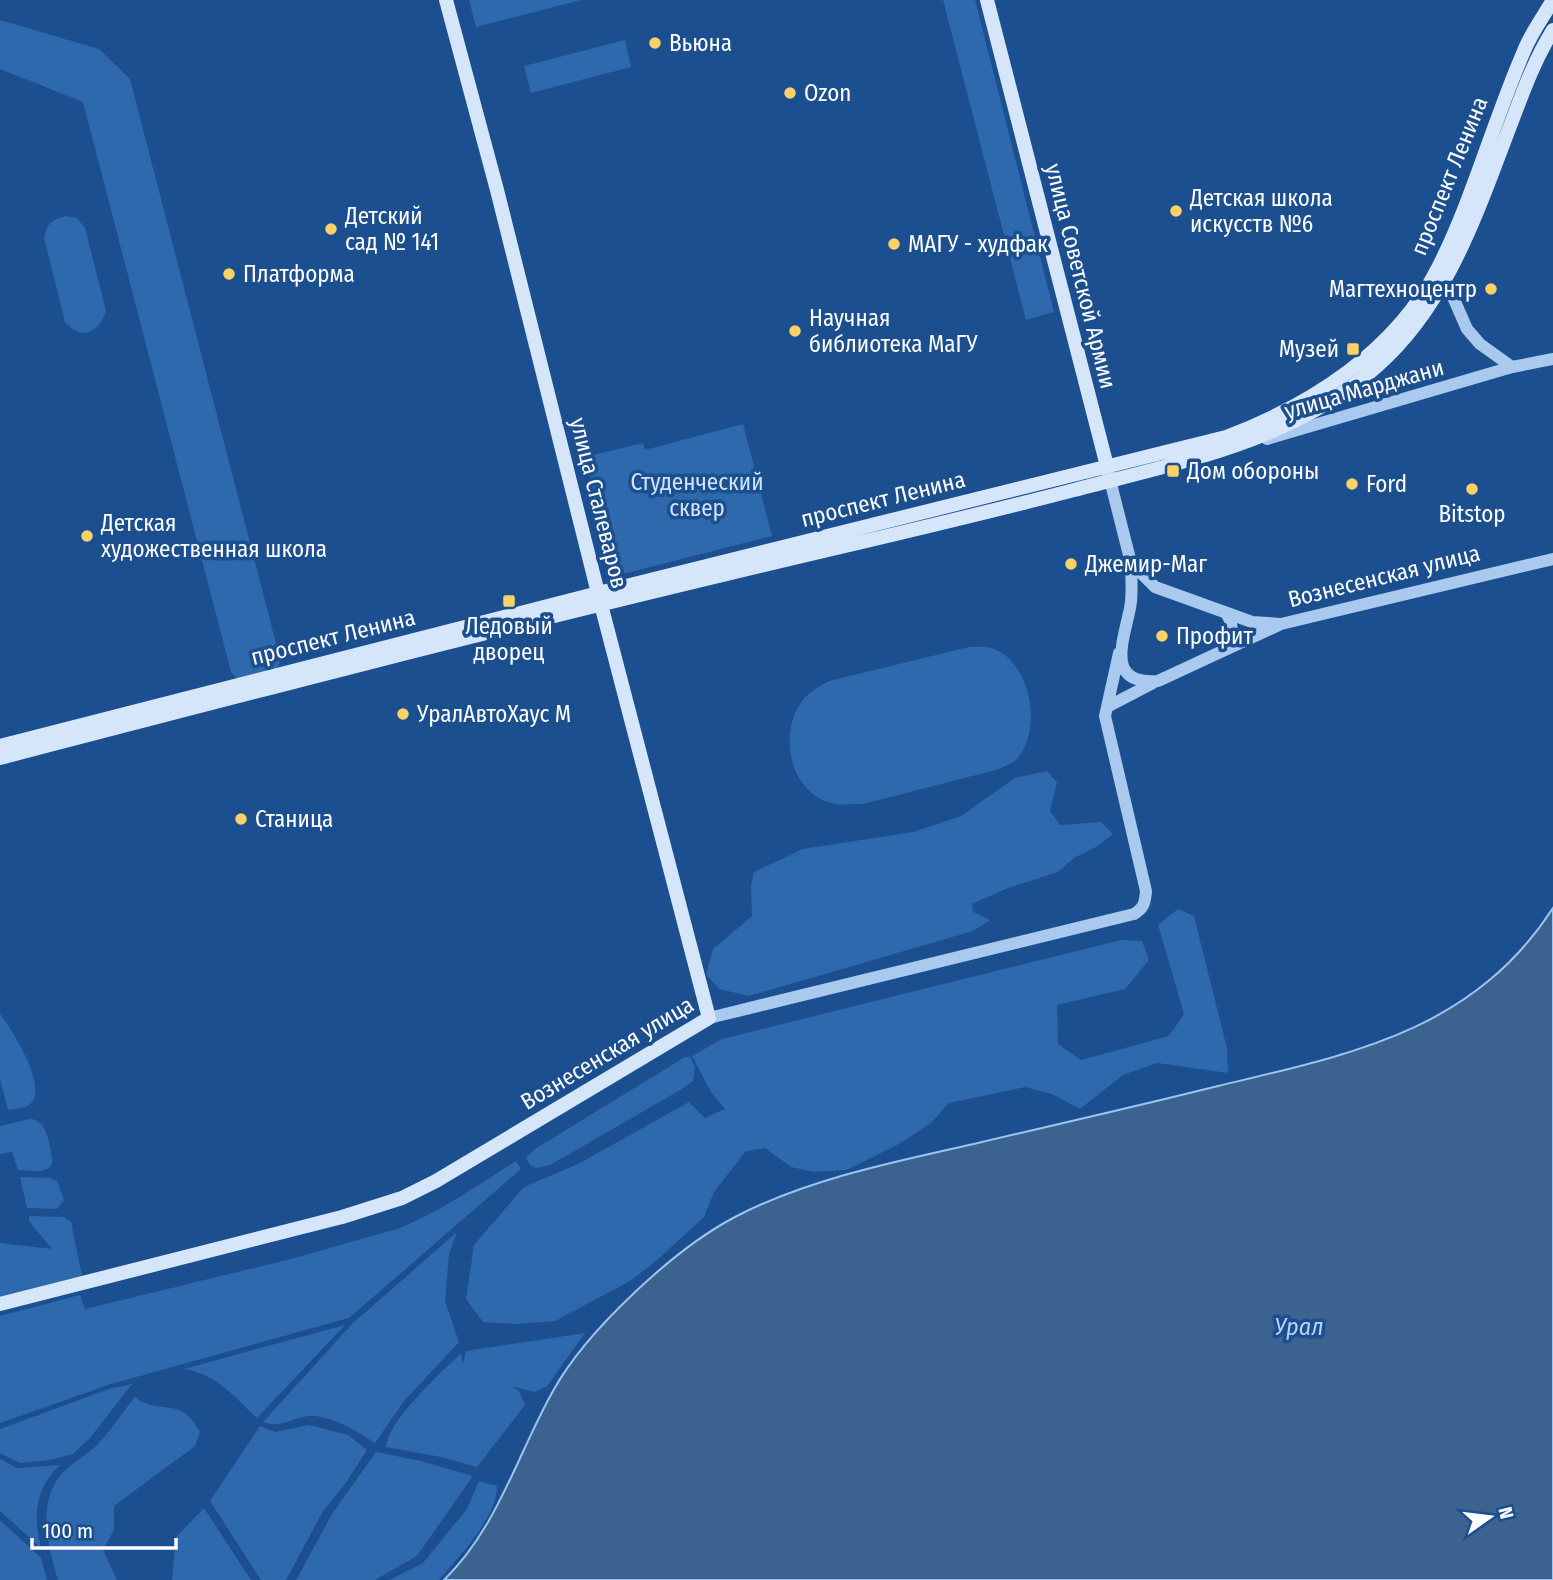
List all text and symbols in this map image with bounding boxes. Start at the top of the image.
place label: Вьюна [669,29,732,57]
marker: Вьюна [647,35,663,51]
place label: Ozon [804,79,851,107]
marker: Ozon [782,85,798,101]
street label: проспект Ленина [1404,93,1494,259]
street label: улица Советской Армии [1040,161,1122,391]
place label: Детская школа искусств №6 [1189,184,1333,238]
place label: Детский сад № 141 [344,202,439,256]
marker: Детская школа искусств №6 [1168,203,1184,219]
marker: Детский сад № 141 [323,221,339,237]
place label: МАГУ - худфак [908,230,1048,258]
marker: МАГУ - худфак [886,236,902,252]
place label: Платформа [243,260,355,288]
marker: Платформа [221,266,237,282]
place label: Магтехноцентр [1329,275,1477,303]
marker: Магтехноцентр [1483,281,1499,297]
place label: Научная библиотека МаГУ [809,304,978,358]
marker: Научная библиотека МаГУ [787,323,803,339]
place label: Музей [1279,335,1339,363]
marker: Музей [1345,341,1361,357]
street label: улица Марджани [1281,353,1447,425]
street label: улица Сталеваров [564,415,634,591]
place label: Дом обороны [1186,457,1319,485]
marker: Дом обороны [1165,463,1181,479]
street label: проспект Ленина [798,465,968,533]
park label: Студенческий сквер [630,468,764,522]
place label: Ford [1366,470,1407,498]
marker: Ford [1344,476,1360,492]
marker: Bitstop [1464,481,1480,497]
place label: Bitstop [1438,500,1506,528]
place label: Детская художественная школа [100,509,327,563]
marker: Детская художественная школа [79,528,95,544]
street label: Вознесенская улица [1285,539,1483,613]
place label: Джемир-Маг [1084,550,1207,578]
marker: Джемир-Маг [1063,556,1079,572]
marker: Ледовый дворец [501,593,517,609]
street label: проспект Ленина [248,603,418,671]
place label: Ледовый дворец [465,612,553,666]
place label: Профит [1176,622,1253,650]
marker: Профит [1154,628,1170,644]
place label: УралАвтоХаус М [416,700,571,728]
marker: УралАвтоХаус М [395,706,411,722]
place label: Станица [255,805,333,833]
marker: Станица [233,811,249,827]
street label: Вознесенская улица [515,990,699,1116]
water label: Урал [1274,1313,1324,1341]
north arrow [1455,1482,1525,1552]
text: N [1493,1505,1519,1521]
scale bar [32,1506,175,1550]
text: 100 m [42,1518,93,1544]

